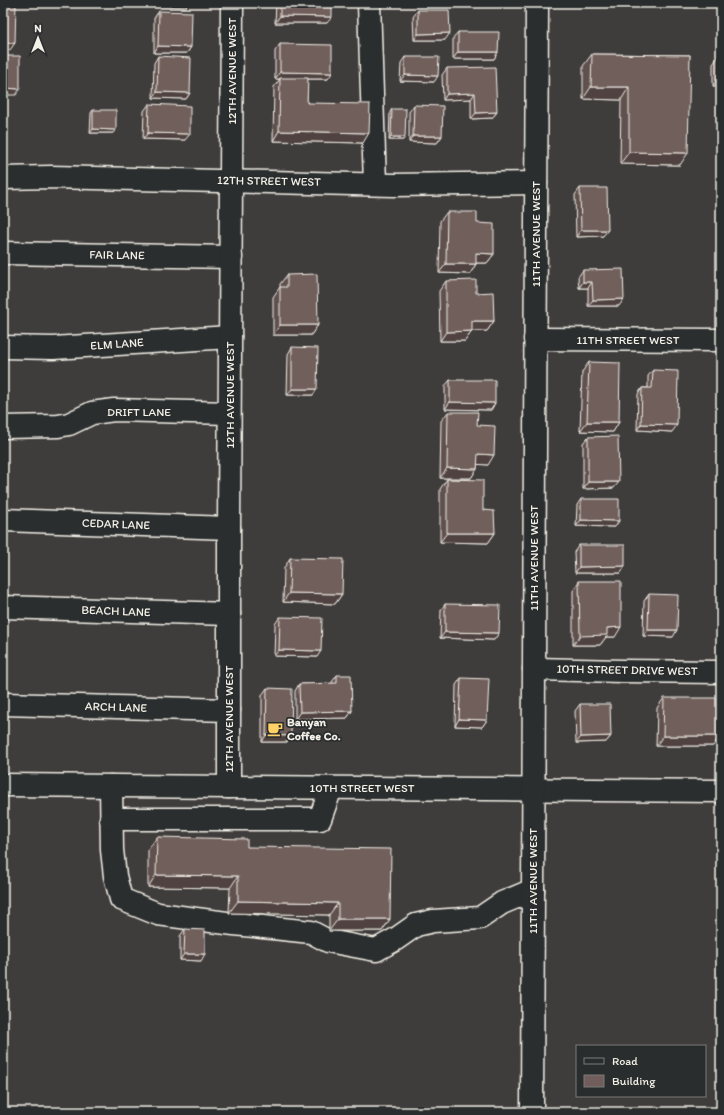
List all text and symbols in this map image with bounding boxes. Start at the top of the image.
street label: 12TH AVENUE WEST [225,17,239,124]
north arrow [18,18,58,58]
text: N [34,22,42,35]
street label: 12TH STREET WEST [217,173,321,189]
street label: 11TH AVENUE WEST [529,181,543,287]
street label: FAIR LANE [89,248,145,262]
street label: 11TH STREET WEST [577,333,680,347]
street label: ELM LANE [90,335,145,353]
street label: 12TH AVENUE WEST [223,341,237,448]
street label: DRIFT LANE [107,405,171,419]
street label: 11TH AVENUE WEST [527,505,541,611]
street label: CEDAR LANE [82,516,151,532]
street label: BEACH LANE [81,603,151,619]
street label: 10TH STREET DRIVE WEST [556,662,698,678]
street label: 12TH AVENUE WEST [222,665,236,772]
street label: ARCH LANE [85,699,148,715]
place label: Banyan Coffee Co. [287,715,341,743]
cafe icon: Banyan Coffee Co. [266,720,284,738]
street label: 10TH STREET WEST [310,781,415,795]
street label: 11TH AVENUE WEST [526,828,540,934]
legend [576,1045,706,1097]
text: Road [612,1054,638,1068]
text: Building [612,1074,656,1088]

